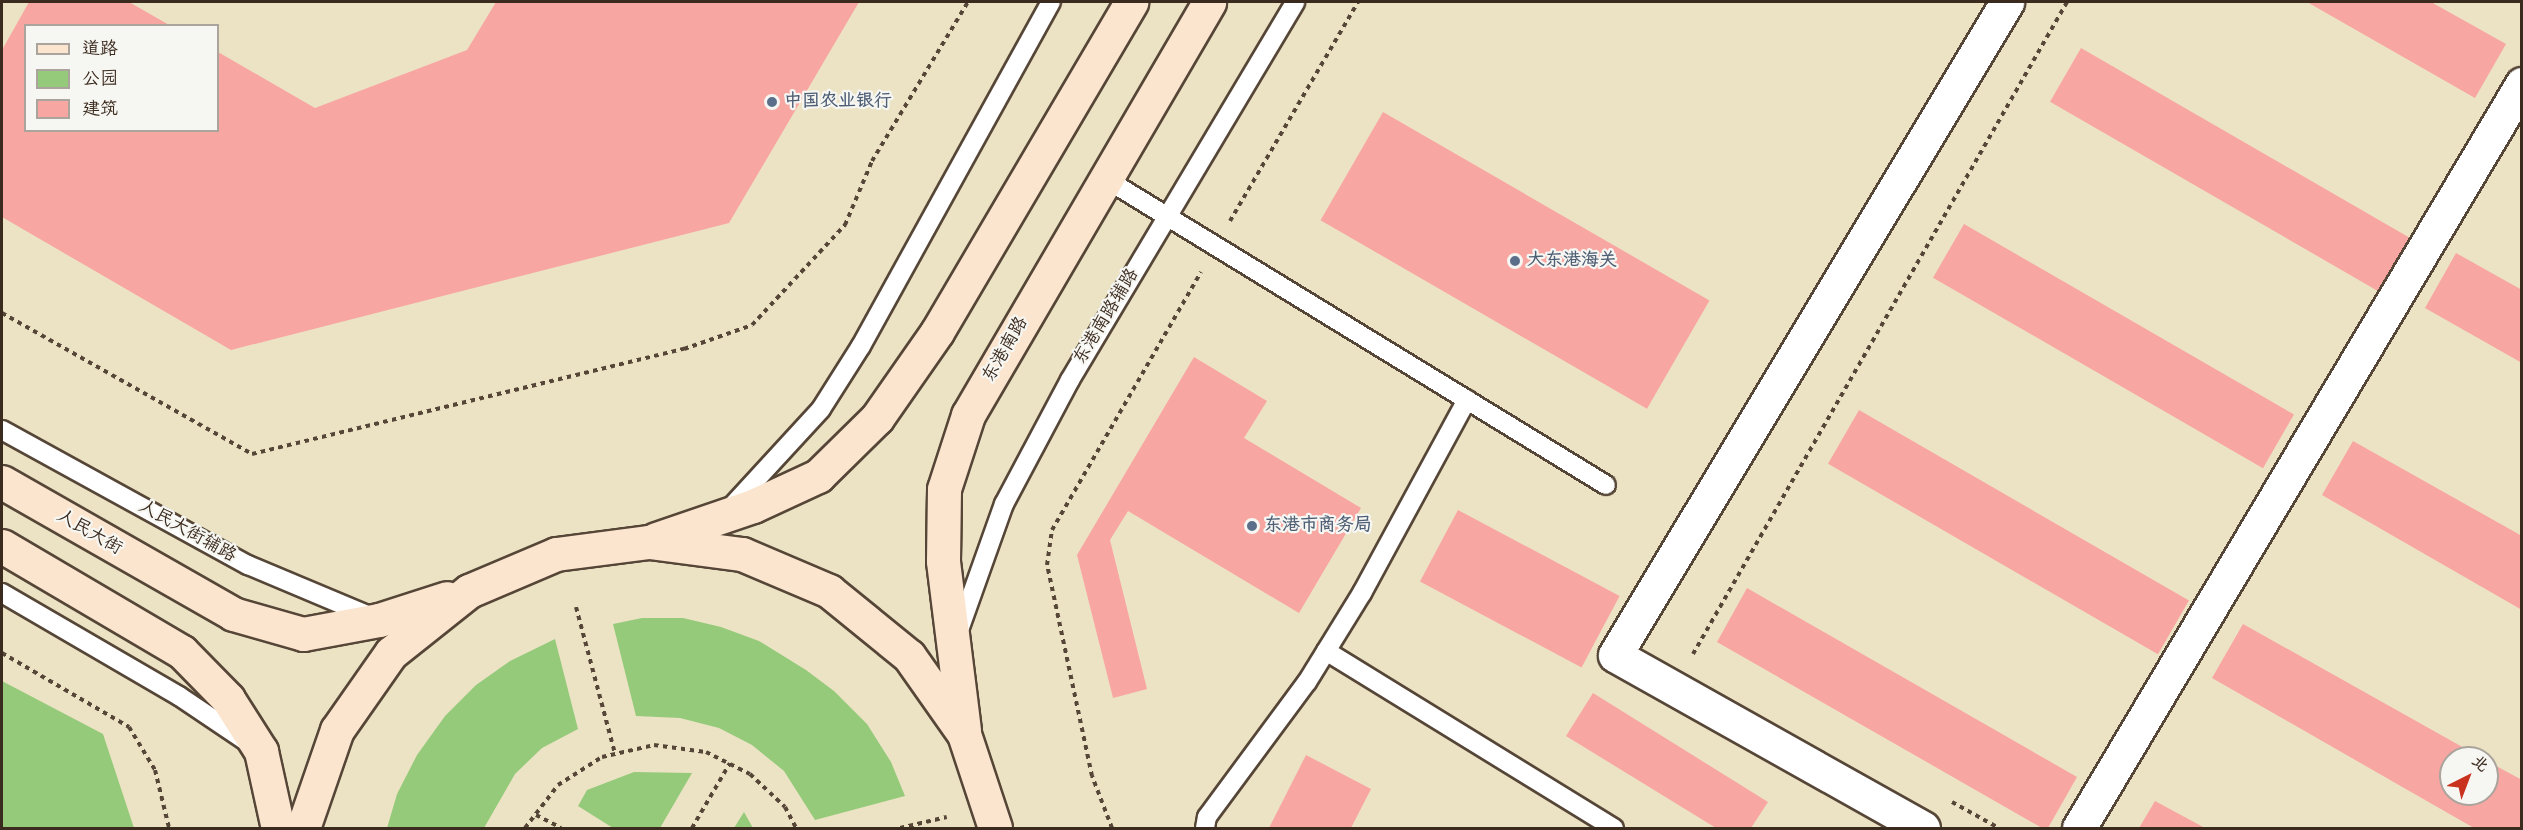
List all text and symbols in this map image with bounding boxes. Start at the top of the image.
legend [24,24,219,132]
text: 道路 [82,35,118,64]
text: 公园 [82,65,118,94]
place label: 中国农业银行 [784,91,892,113]
text: 建筑 [82,95,118,124]
marker: 中国农业银行 [765,95,779,109]
place label: 大东港海关 [1527,250,1617,272]
marker: 大东港海关 [1508,254,1522,268]
street label: 东港南路辅路 [1070,265,1144,369]
street label: 东港南路 [979,313,1033,387]
street label: 人民大街辅路 [135,496,239,568]
street label: 人民大街 [52,506,126,560]
place label: 东港市商务局 [1264,515,1372,537]
marker: 东港市商务局 [1245,519,1259,533]
north arrow [2439,746,2499,806]
text: 北 [2466,749,2494,778]

